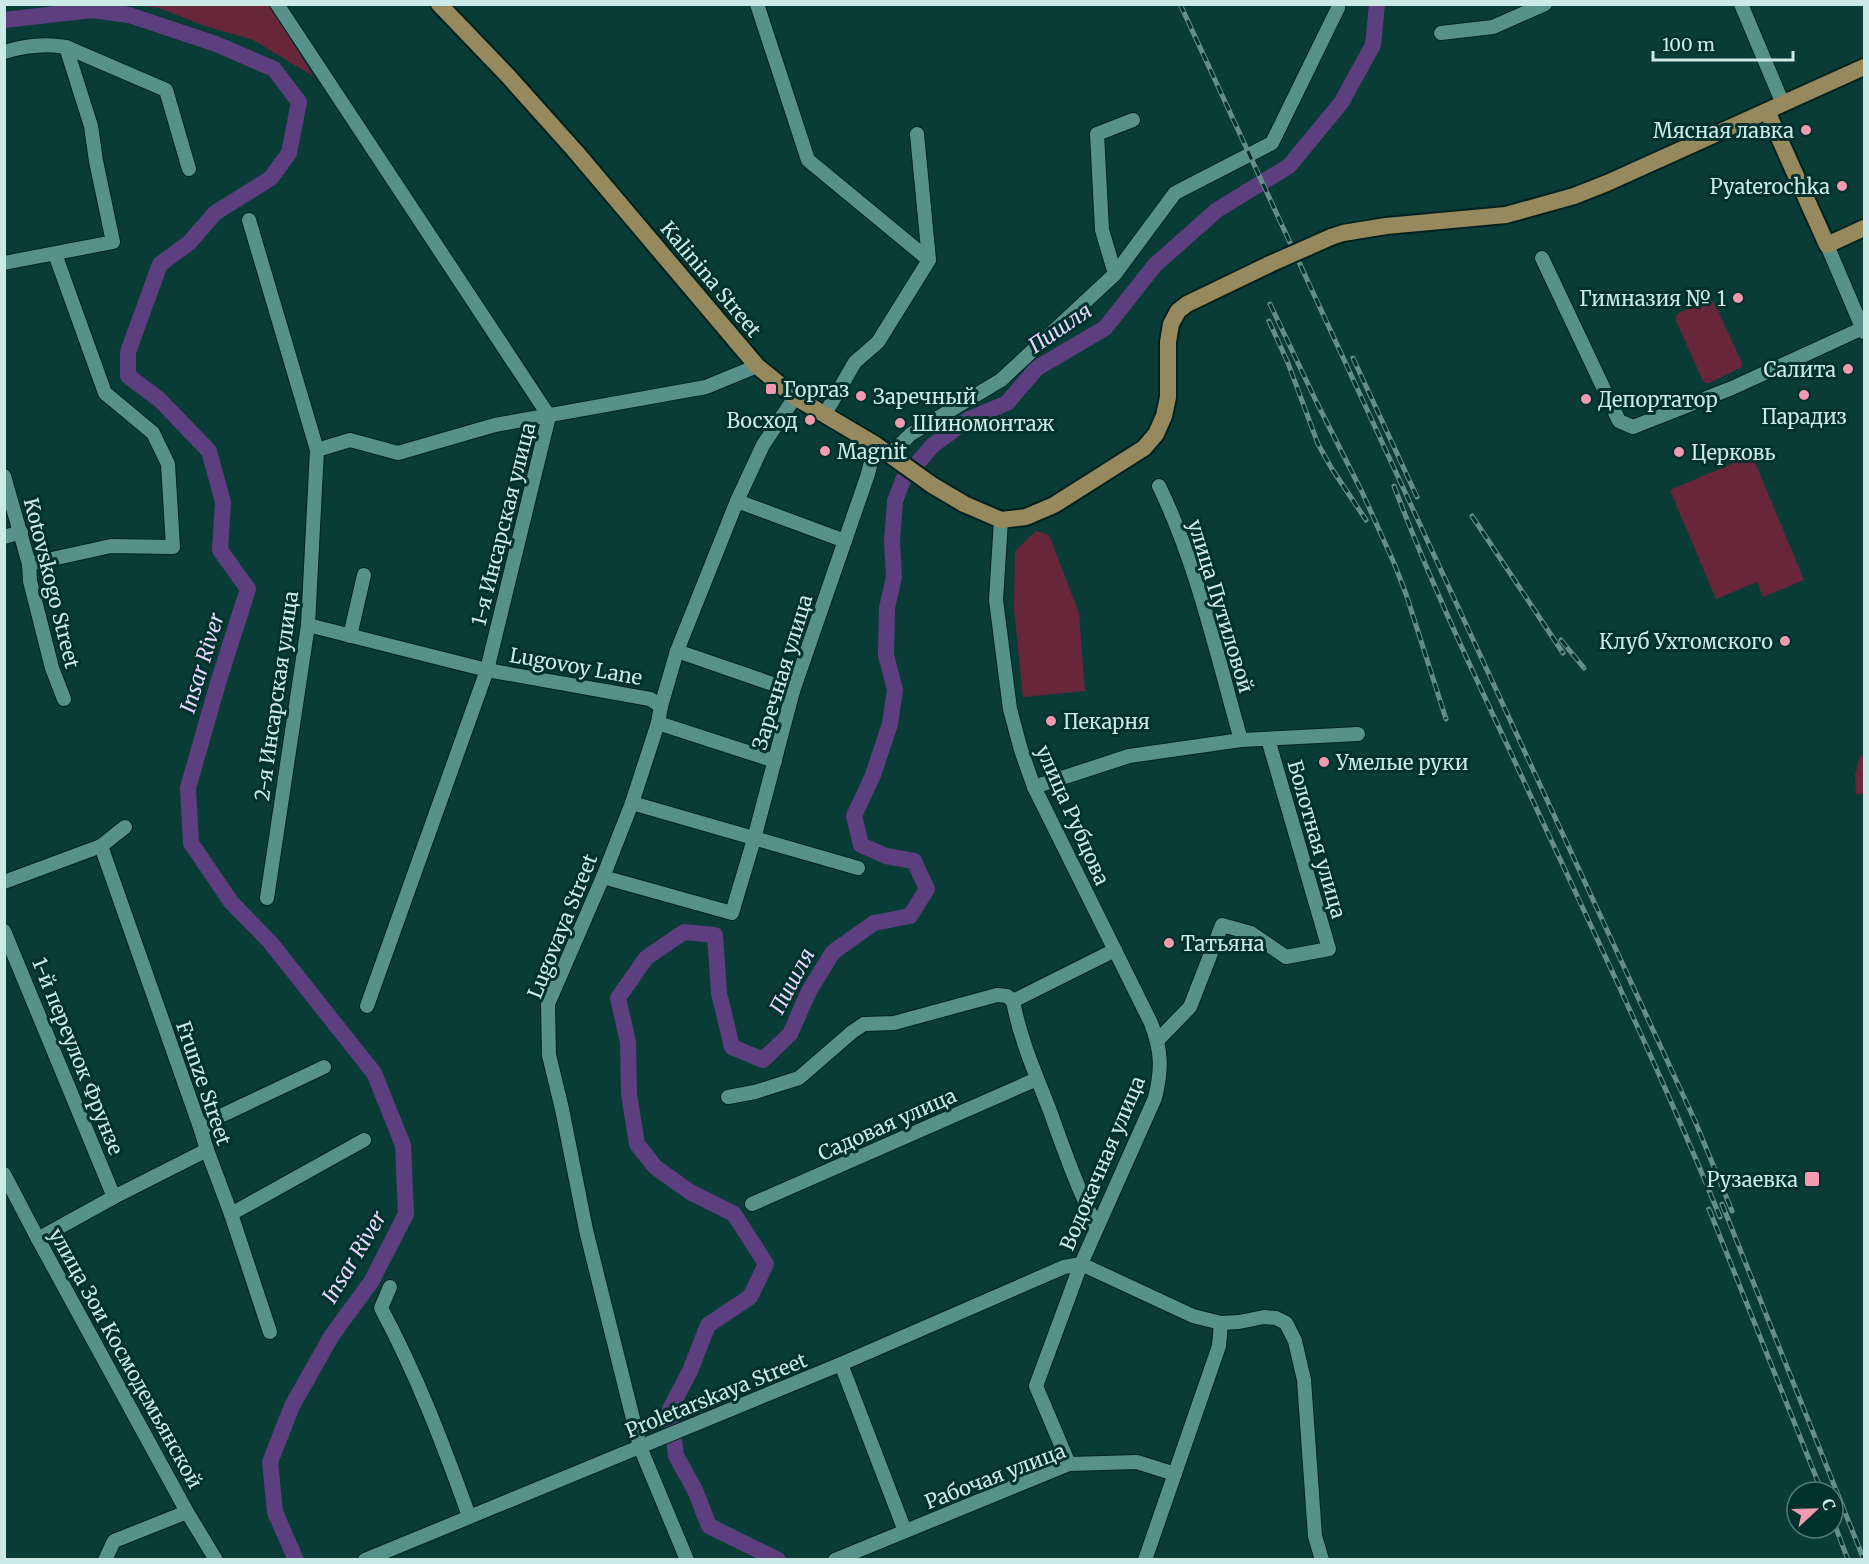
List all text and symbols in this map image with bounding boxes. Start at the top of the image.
scale bar [1653,24,1792,62]
text: 100 m [1662,33,1715,56]
place label: Мясная лавка [1653,118,1794,143]
marker: Мясная лавка [1799,123,1813,137]
place label: Pyaterochka [1710,174,1830,199]
marker: Pyaterochka [1835,179,1849,193]
street label: Kalinina Street [655,216,767,342]
place label: Гимназия № 1 [1579,286,1726,311]
marker: Гимназия № 1 [1731,291,1745,305]
water label: Пишля [1023,297,1097,359]
place label: Салита [1763,357,1836,382]
marker: Салита [1841,362,1855,376]
place label: Горгаз [783,377,849,402]
marker: Горгаз [764,382,778,396]
place label: Заречный [873,384,976,409]
place label: Депортатор [1598,387,1718,412]
marker: Парадиз [1797,388,1811,402]
marker: Заречный [854,389,868,403]
marker: Депортатор [1579,392,1593,406]
place label: Парадиз [1761,404,1847,429]
place label: Восход [726,408,798,433]
place label: Шиномонтаж [912,411,1055,436]
marker: Восход [803,413,817,427]
marker: Шиномонтаж [893,416,907,430]
street label: 1-я Инсарская улица [466,419,540,628]
place label: Magnit [837,439,907,464]
place label: Церковь [1691,440,1775,465]
marker: Magnit [818,444,832,458]
marker: Церковь [1672,445,1686,459]
street label: Kotovskogo Street [19,495,85,671]
street label: улица Путиловой [1183,516,1259,696]
street label: 2-я Инсарская улица [249,589,303,803]
street label: Заречная улица [746,591,818,753]
water label: Insar River [174,609,230,716]
place label: Клуб Ухтомского [1599,629,1773,654]
marker: Клуб Ухтомского [1778,634,1792,648]
street label: Lugovoy Lane [508,642,644,690]
place label: Пекарня [1063,709,1150,734]
marker: Пекарня [1044,714,1058,728]
street label: улица Рубцова [1031,741,1115,889]
place label: Умелые руки [1335,750,1469,775]
marker: Умелые руки [1317,755,1331,769]
street label: Болотная улица [1282,757,1352,921]
street label: Lugovaya Street [522,850,602,1002]
place label: Татьяна [1181,931,1265,956]
marker: Татьяна [1162,936,1176,950]
water label: Пишля [764,943,820,1019]
street label: 1-й переулок Фрунзе [27,954,129,1158]
street label: Frunze Street [171,1018,237,1149]
street label: Водокачная улица [1054,1072,1150,1254]
street label: Садовая улица [814,1082,960,1166]
place label: Рузаевка [1706,1167,1798,1192]
marker: Рузаевка [1803,1170,1821,1188]
water label: Insar River [316,1205,392,1308]
street label: улица Зои Космодемьянской [44,1223,208,1493]
street label: Proletarskaya Street [622,1347,811,1443]
street label: Рабочая улица [921,1438,1069,1514]
north arrow [1785,1480,1845,1540]
text: С [1818,1496,1840,1513]

